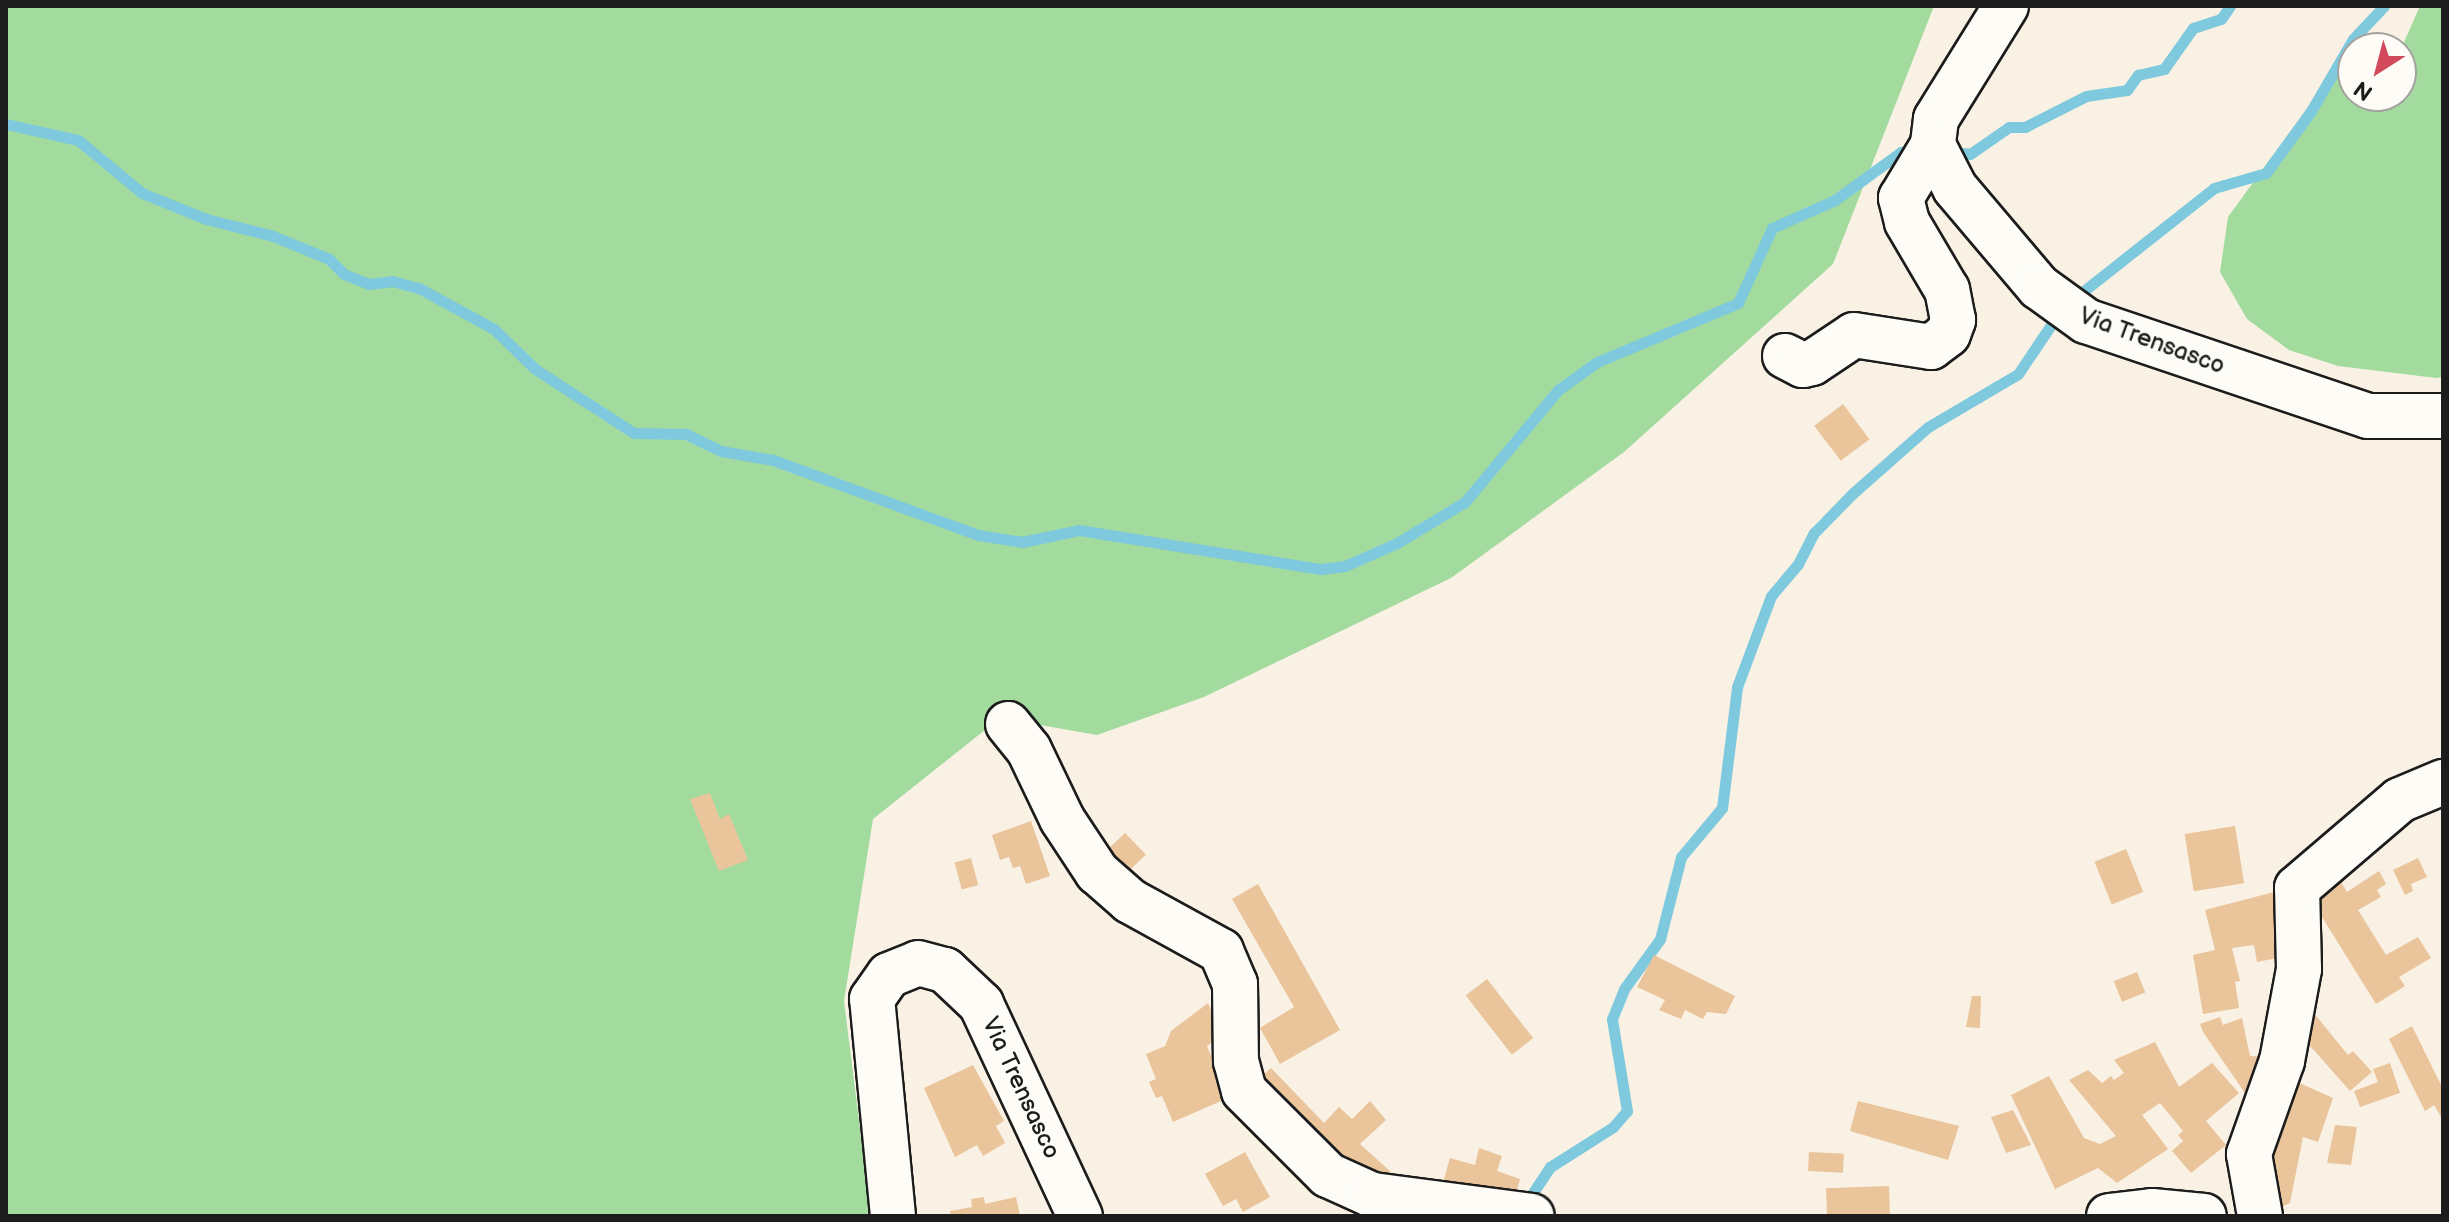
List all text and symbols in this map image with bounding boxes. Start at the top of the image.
north arrow [2337,32,2417,112]
text: N [2349,74,2378,106]
street label: Via Trensasco [2075,301,2229,381]
street label: Via Trensasco [976,1012,1066,1164]

